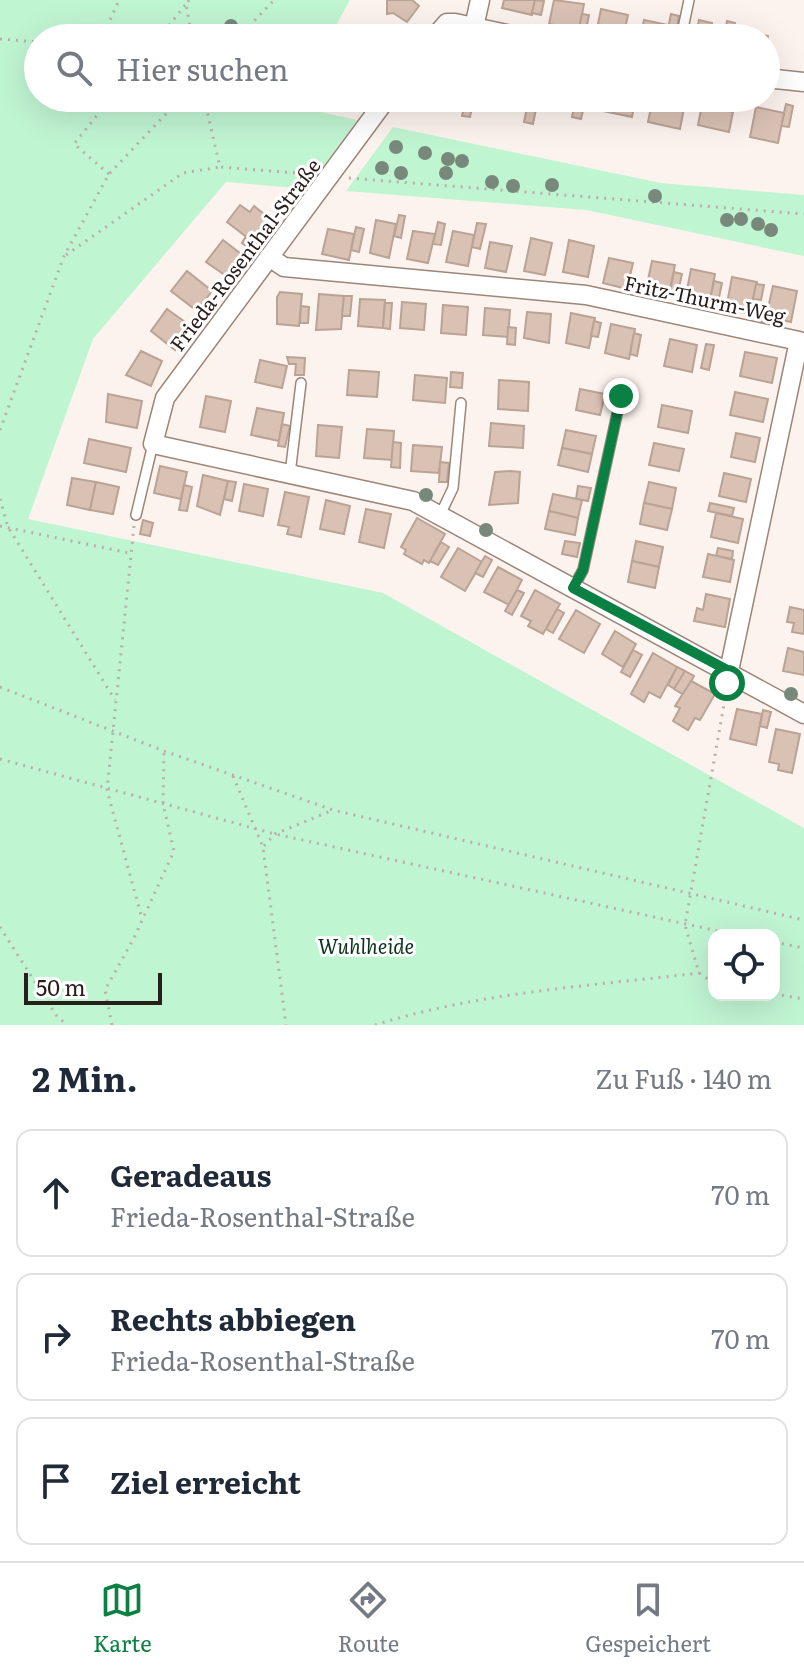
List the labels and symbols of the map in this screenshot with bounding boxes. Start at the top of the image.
street label: Frieda-Rosenthal-Straße [161,151,327,357]
street label: Fritz-Thurm-Weg [621,266,789,330]
route end [603,378,639,414]
route start [709,665,745,701]
park label: Wuhlheide [318,930,414,960]
scale bar [24,969,162,1005]

